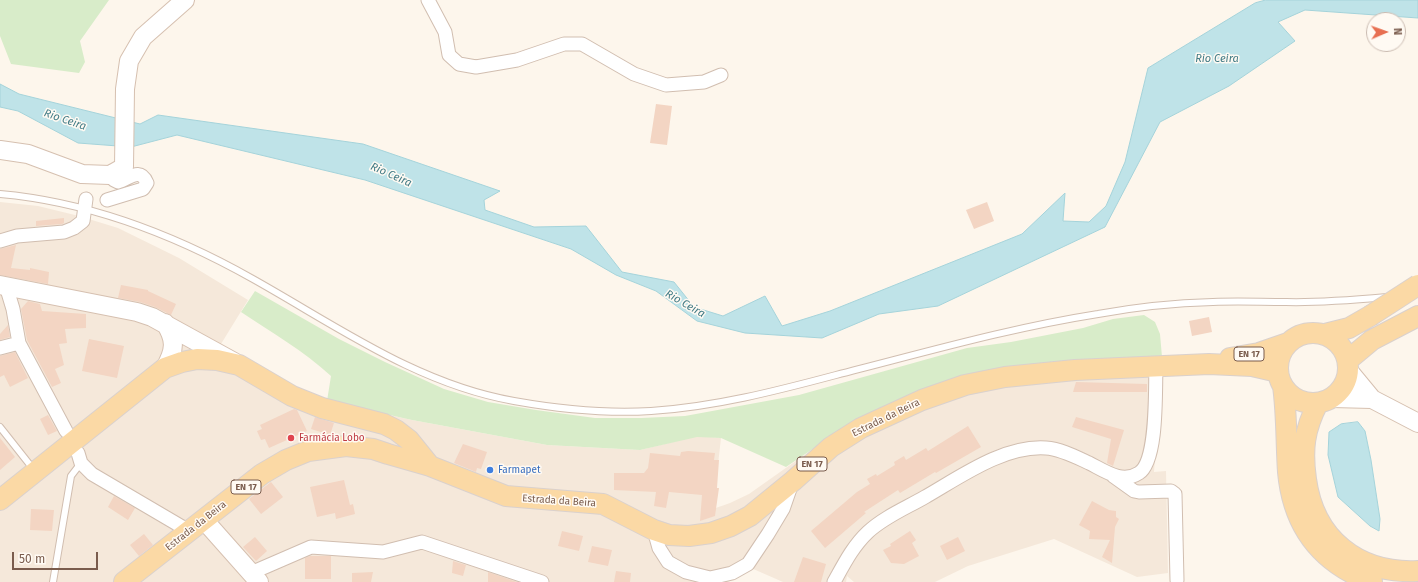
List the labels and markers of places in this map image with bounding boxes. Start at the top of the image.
place label: Farmácia Lobo [299,432,365,444]
marker: Farmácia Lobo [286,433,296,443]
place label: Farmapet [498,464,541,476]
marker: Farmapet [485,465,495,475]

